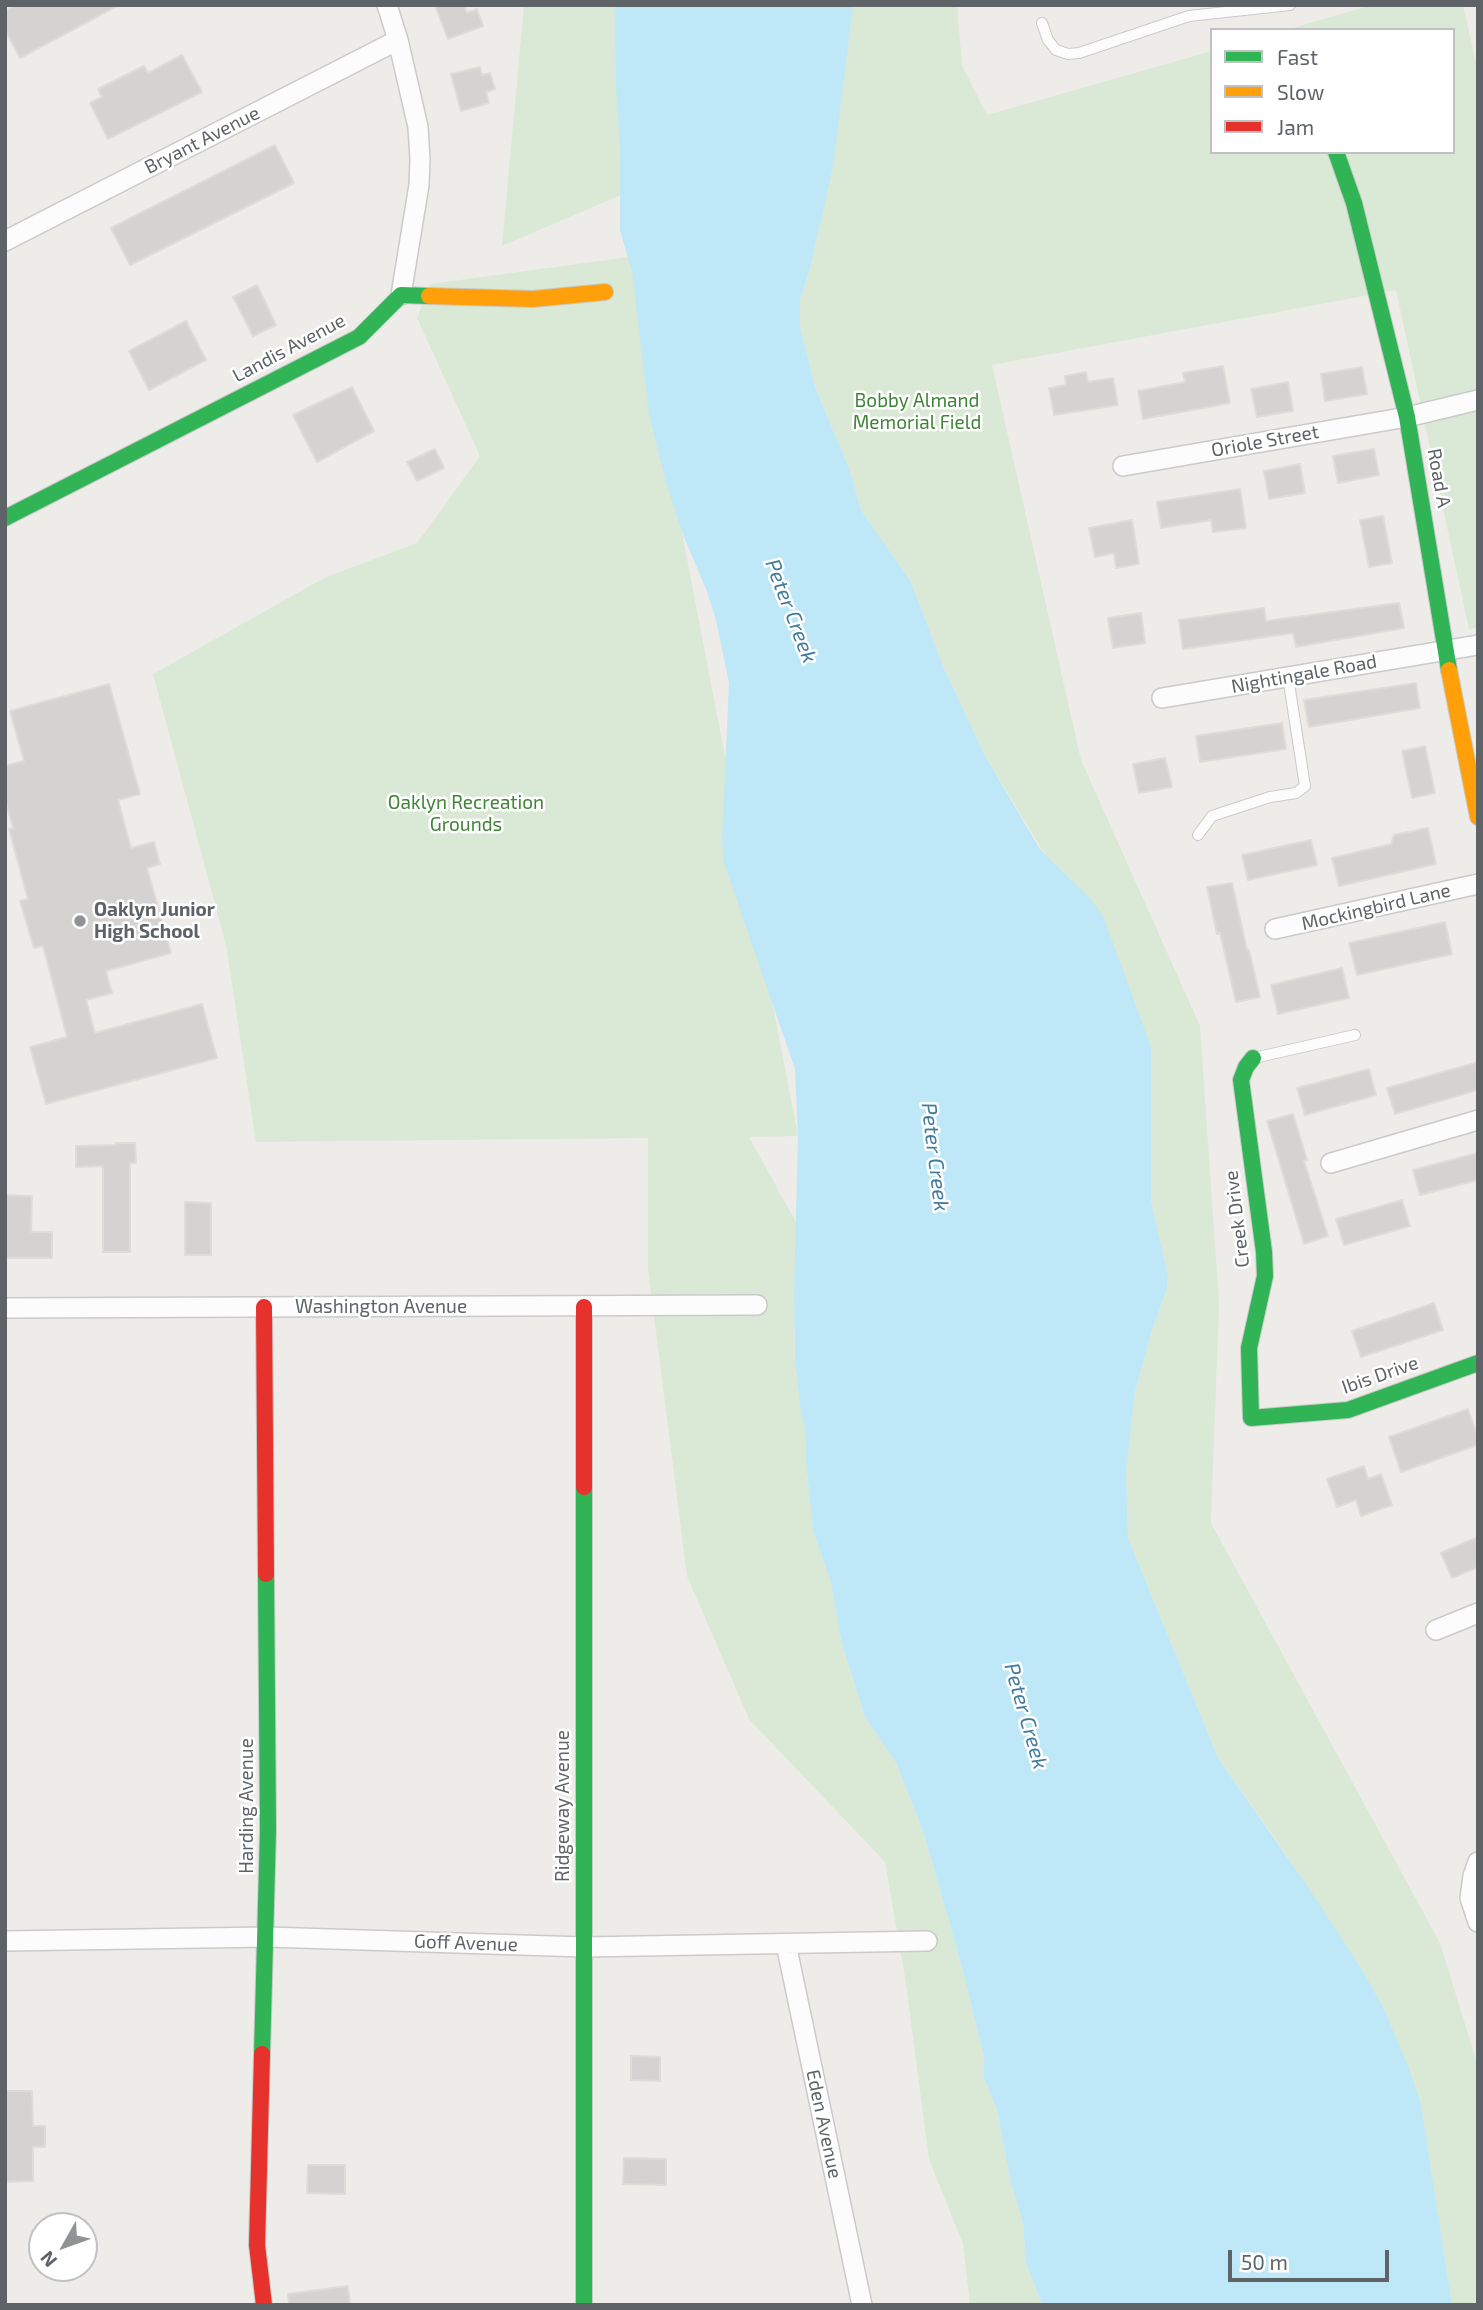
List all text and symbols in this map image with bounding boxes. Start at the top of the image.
legend [1210,28,1455,154]
text: Fast [1277,44,1318,69]
text: Slow [1277,79,1324,104]
street label: Bryant Avenue [141,101,263,179]
text: Jam [1277,114,1314,139]
street label: Landis Avenue [229,309,349,387]
park label: Bobby Almand Memorial Field [853,390,981,434]
street label: Oriole Street [1209,420,1321,462]
street label: Road A [1423,447,1455,509]
water label: Peter Creek [760,555,822,667]
street label: Nightingale Road [1229,650,1379,698]
park label: Oaklyn Recreation Grounds [388,792,544,836]
street label: Mockingbird Lane [1299,879,1453,935]
place label: Oaklyn Junior High School [94,899,215,943]
marker: Oaklyn Junior High School [72,913,88,929]
water label: Peter Creek [916,1101,954,1213]
street label: Creek Drive [1220,1169,1254,1269]
street label: Washington Avenue [295,1296,467,1318]
street label: Ibis Drive [1339,1351,1421,1399]
water label: Peter Creek [999,1660,1053,1772]
street label: Ridgeway Avenue [552,1730,574,1882]
street label: Harding Avenue [236,1738,258,1874]
street label: Goff Avenue [414,1930,518,1956]
street label: Eden Avenue [801,2068,847,2180]
north arrow [28,2212,98,2282]
scale bar [1231,2236,1392,2280]
text: N [35,2247,61,2272]
text: 50 m [1241,2249,1288,2274]

